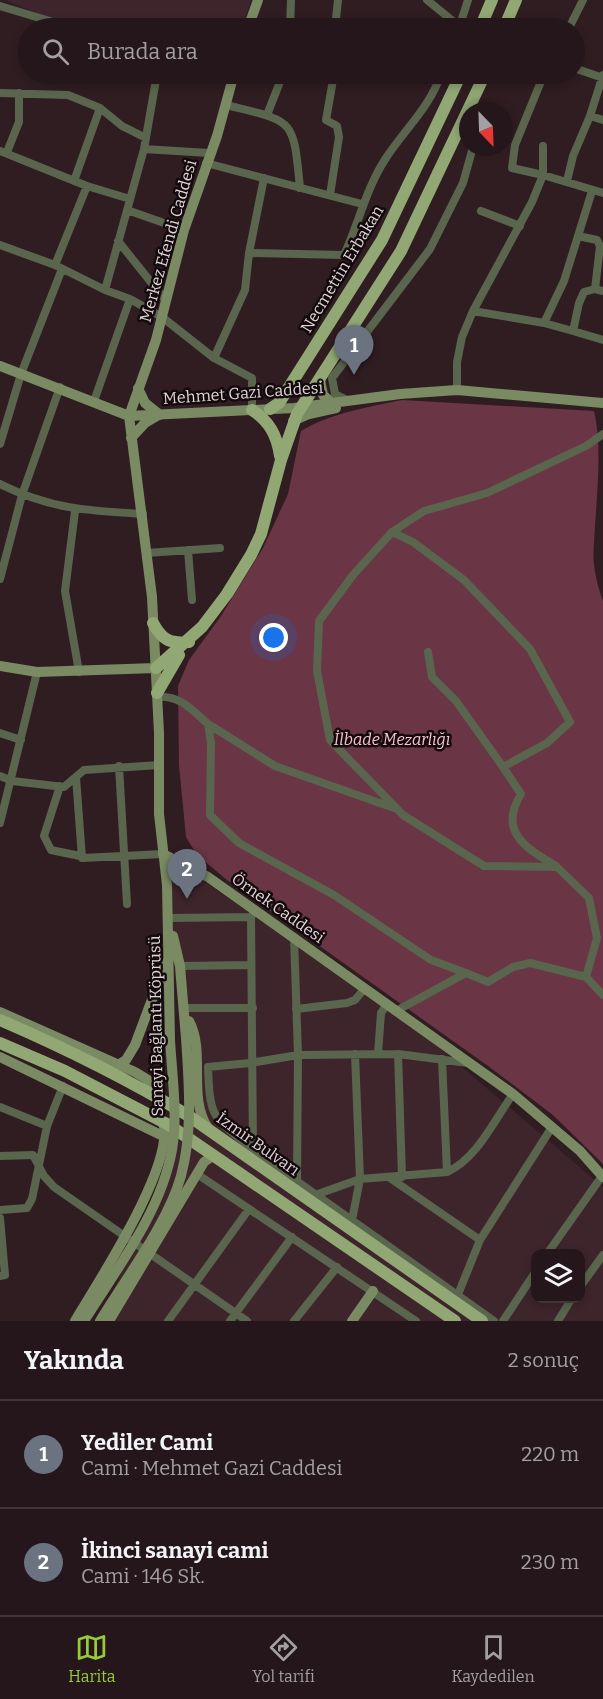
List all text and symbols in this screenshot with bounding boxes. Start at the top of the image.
search box [18,18,585,84]
icon: search [39,35,72,68]
text: Burada ara [87,38,198,65]
north arrow [459,102,513,156]
street label: Merkez Efendi Caddesi [136,157,200,324]
street label: Necmettin Erbakan [297,202,387,336]
pin: 1 [334,326,374,375]
street label: Mehmet Gazi Caddesi [162,378,324,408]
your location [259,623,288,652]
park label: İlbade Mezarlığı [334,730,450,749]
pin: 2 [168,850,207,899]
street label: Örnek Caddesi [228,869,328,947]
street label: Sanayi Bağlantı Köprüsü [145,935,167,1117]
street label: İzmir Bulvarı [213,1109,303,1180]
map controls [531,1249,585,1303]
button: layers [531,1249,585,1303]
text: Yakında [24,1345,124,1376]
text: 2 sonuç [508,1348,579,1372]
text: Yediler Cami [81,1429,213,1456]
text: 1 [39,1442,48,1466]
text: 220 m [521,1442,579,1466]
text: Cami · Mehmet Gazi Caddesi [81,1456,342,1480]
text: İkinci sanayi cami [81,1537,268,1564]
text: 2 [38,1550,49,1574]
text: 230 m [521,1550,579,1574]
text: Cami · 146 Sk. [81,1564,205,1588]
tab: Harita [68,1631,116,1686]
tab: Yol tarifi [252,1631,315,1686]
tab: Kaydedilen [452,1631,535,1686]

